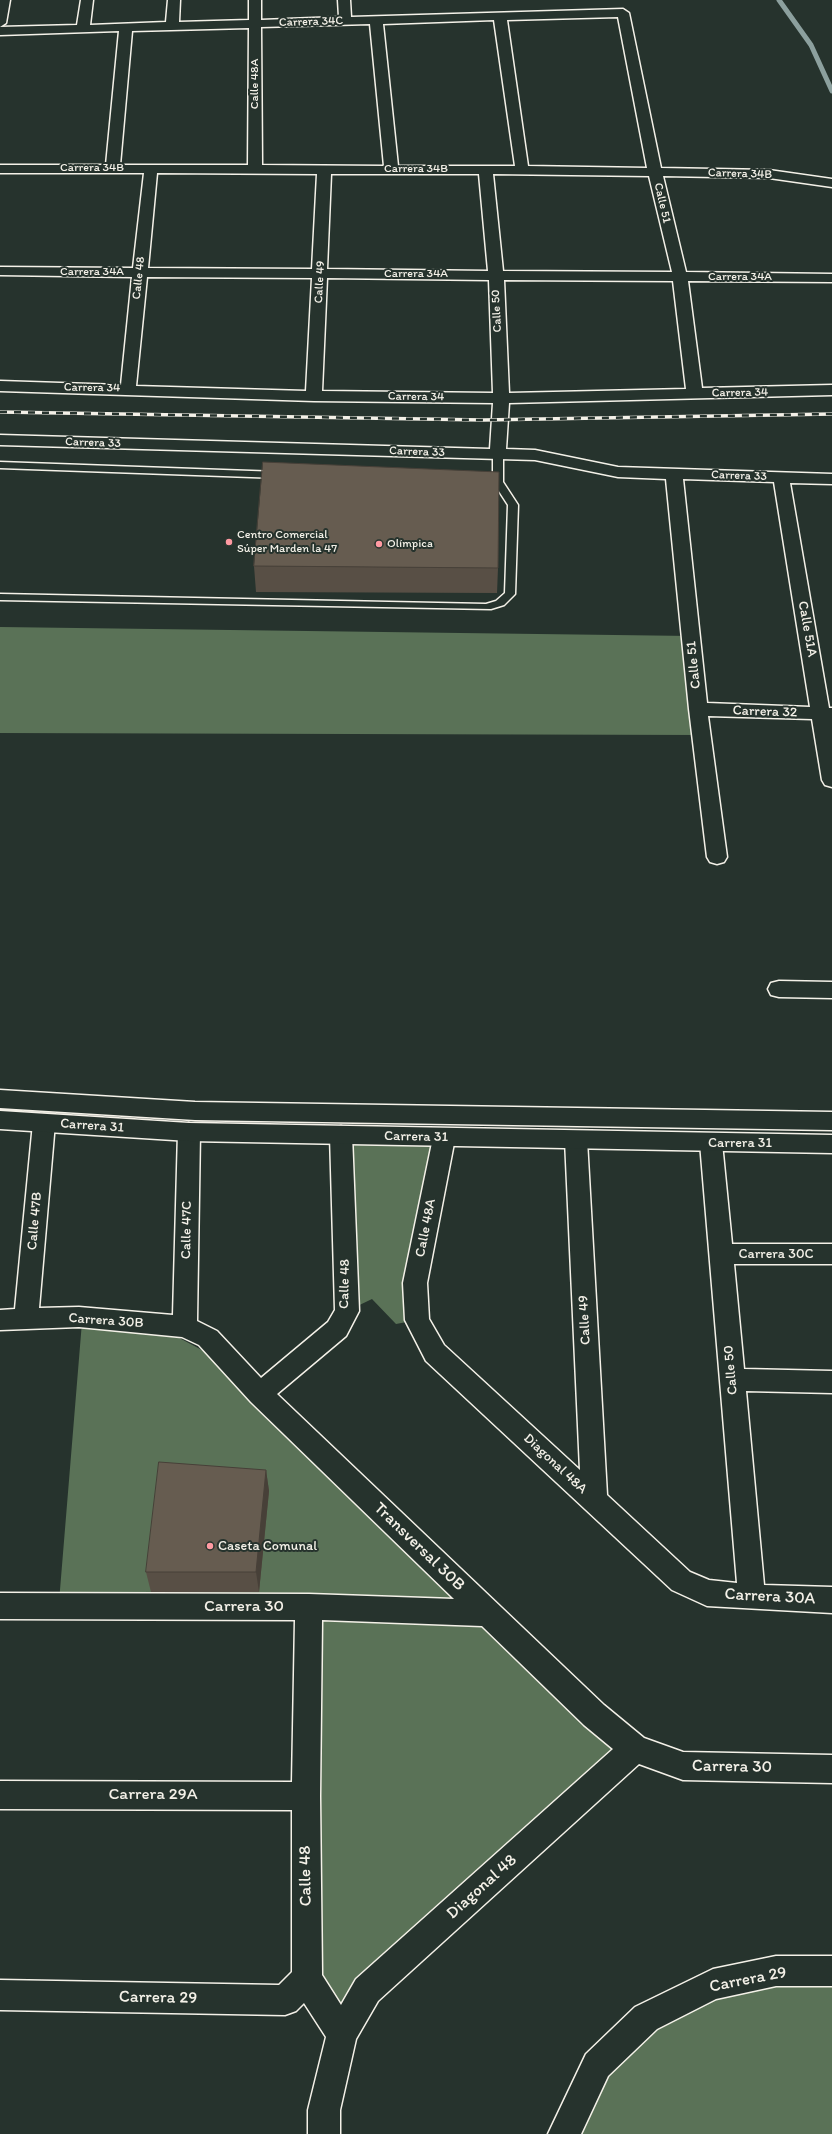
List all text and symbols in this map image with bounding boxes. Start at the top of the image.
street label: Carrera 34C [279,14,343,30]
street label: Calle 48A [248,59,262,109]
street label: Carrera 34B [60,161,124,175]
street label: Carrera 34B [384,162,448,176]
street label: Carrera 34B [708,166,772,182]
street label: Calle 51 [650,181,674,225]
street label: Calle 48 [130,256,148,300]
street label: Calle 49 [312,260,328,304]
street label: Carrera 34A [60,265,124,279]
street label: Carrera 34A [384,267,448,281]
street label: Carrera 34A [708,270,772,284]
street label: Calle 50 [489,289,505,333]
street label: Carrera 34 [64,380,120,396]
street label: Carrera 34 [712,385,768,401]
street label: Carrera 34 [388,389,444,405]
street label: Carrera 33 [65,435,121,451]
street label: Carrera 33 [389,444,445,460]
street label: Carrera 33 [711,468,767,484]
place label: Centro Comercial Súper Marden la 47 [237,528,337,556]
marker: Centro Comercial Súper Marden la 47 [224,537,234,547]
place label: Olímpica [387,537,433,551]
marker: Olímpica [374,539,384,549]
street label: Calle 51A [794,600,820,658]
street label: Calle 51 [683,640,705,690]
street label: Carrera 32 [732,702,798,722]
street label: Carrera 31 [60,1115,124,1137]
street label: Carrera 31 [384,1128,448,1146]
street label: Carrera 31 [708,1135,772,1151]
street label: Calle 47B [24,1191,46,1251]
street label: Calle 48A [412,1197,440,1259]
street label: Calle 47C [178,1201,196,1259]
street label: Carrera 30C [738,1246,814,1262]
street label: Calle 48 [336,1259,354,1309]
street label: Calle 49 [575,1295,595,1345]
street label: Carrera 30B [68,1310,144,1332]
street label: Calle 50 [720,1344,742,1396]
street label: Diagonal 48A [520,1430,590,1498]
street label: Transversal 30B [369,1498,469,1596]
place label: Caseta Comunal [218,1538,317,1554]
marker: Caseta Comunal [205,1541,215,1551]
street label: Carrera 30A [724,1584,816,1610]
street label: Carrera 30 [204,1597,284,1617]
street label: Carrera 30 [692,1756,772,1778]
street label: Carrera 29A [108,1785,198,1805]
street label: Calle 48 [295,1845,317,1907]
street label: Diagonal 48 [443,1850,521,1924]
street label: Carrera 29 [708,1963,788,1997]
street label: Carrera 29 [119,1987,197,2009]

